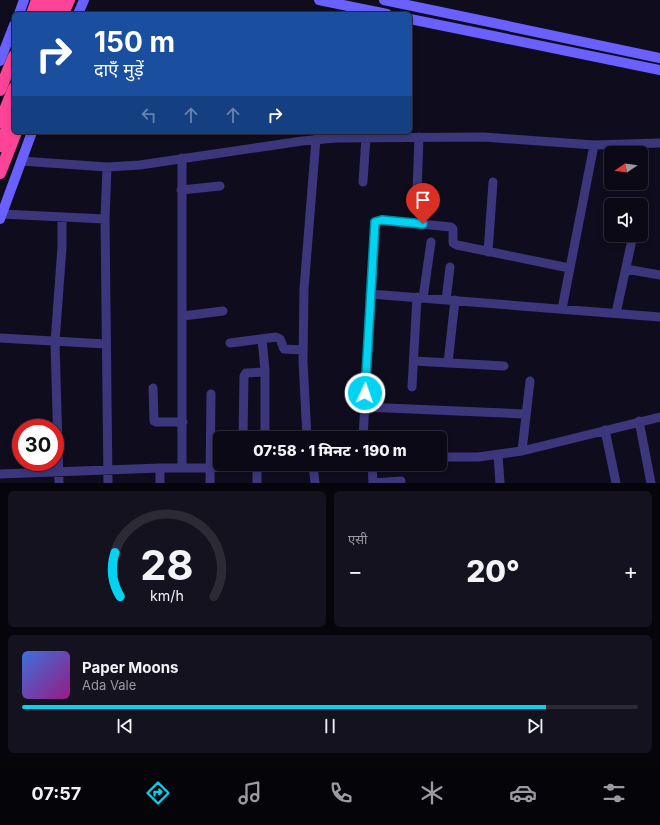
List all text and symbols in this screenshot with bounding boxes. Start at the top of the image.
text: 150 m [94,25,175,59]
icon: right [28,28,80,80]
text: दाएँ मुड़ें [94,59,144,80]
icon: left [138,104,160,126]
icon: ahead [180,104,202,126]
icon: ahead [222,104,244,126]
icon: right [264,104,286,126]
north arrow [604,146,648,190]
map controls [604,146,648,242]
pin [406,183,440,224]
icon: arrive [412,189,434,211]
button: sound [604,198,648,242]
position arrow [344,372,386,414]
speed limit sign: 30 [12,419,64,471]
text: 07:58 · 1 मिनट · 190 m [253,441,407,460]
text: एसी [348,531,367,547]
text: 28 [140,540,194,590]
text: 20° [466,553,520,589]
text: − [348,558,363,584]
text: + [623,558,638,584]
text: km/h [150,587,184,604]
text: Paper Moons [82,658,178,677]
text: Ada Vale [82,677,136,693]
icon: previous [114,715,136,737]
icon: pause [319,715,341,737]
icon: next [524,715,546,737]
icon: directions [144,779,172,807]
icon: music [236,779,264,807]
icon: phone [327,779,355,807]
icon: climate [418,779,446,807]
icon: car [509,779,537,807]
icon: filters [600,779,628,807]
text: 07:57 [32,783,81,804]

